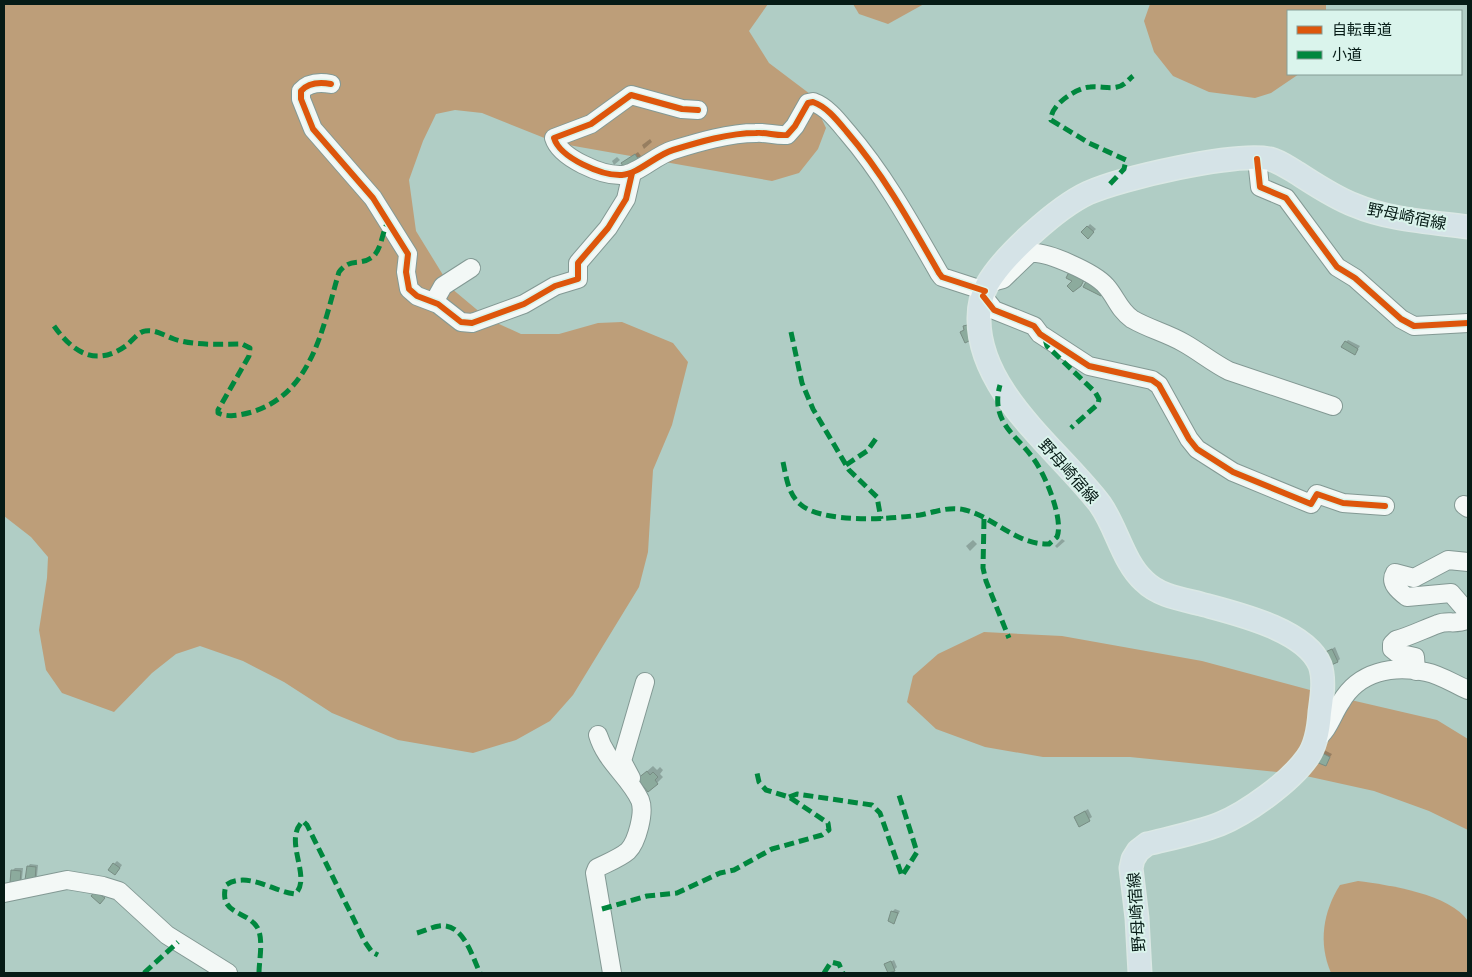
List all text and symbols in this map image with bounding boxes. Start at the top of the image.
legend [1287,10,1462,75]
text: 自転車道 [1332,21,1392,39]
text: 小道 [1332,46,1362,64]
street label: 野母崎宿線 [1366,200,1448,233]
street label: 野母崎宿線 [1035,435,1102,507]
street label: 野母崎宿線 [1124,871,1149,953]

